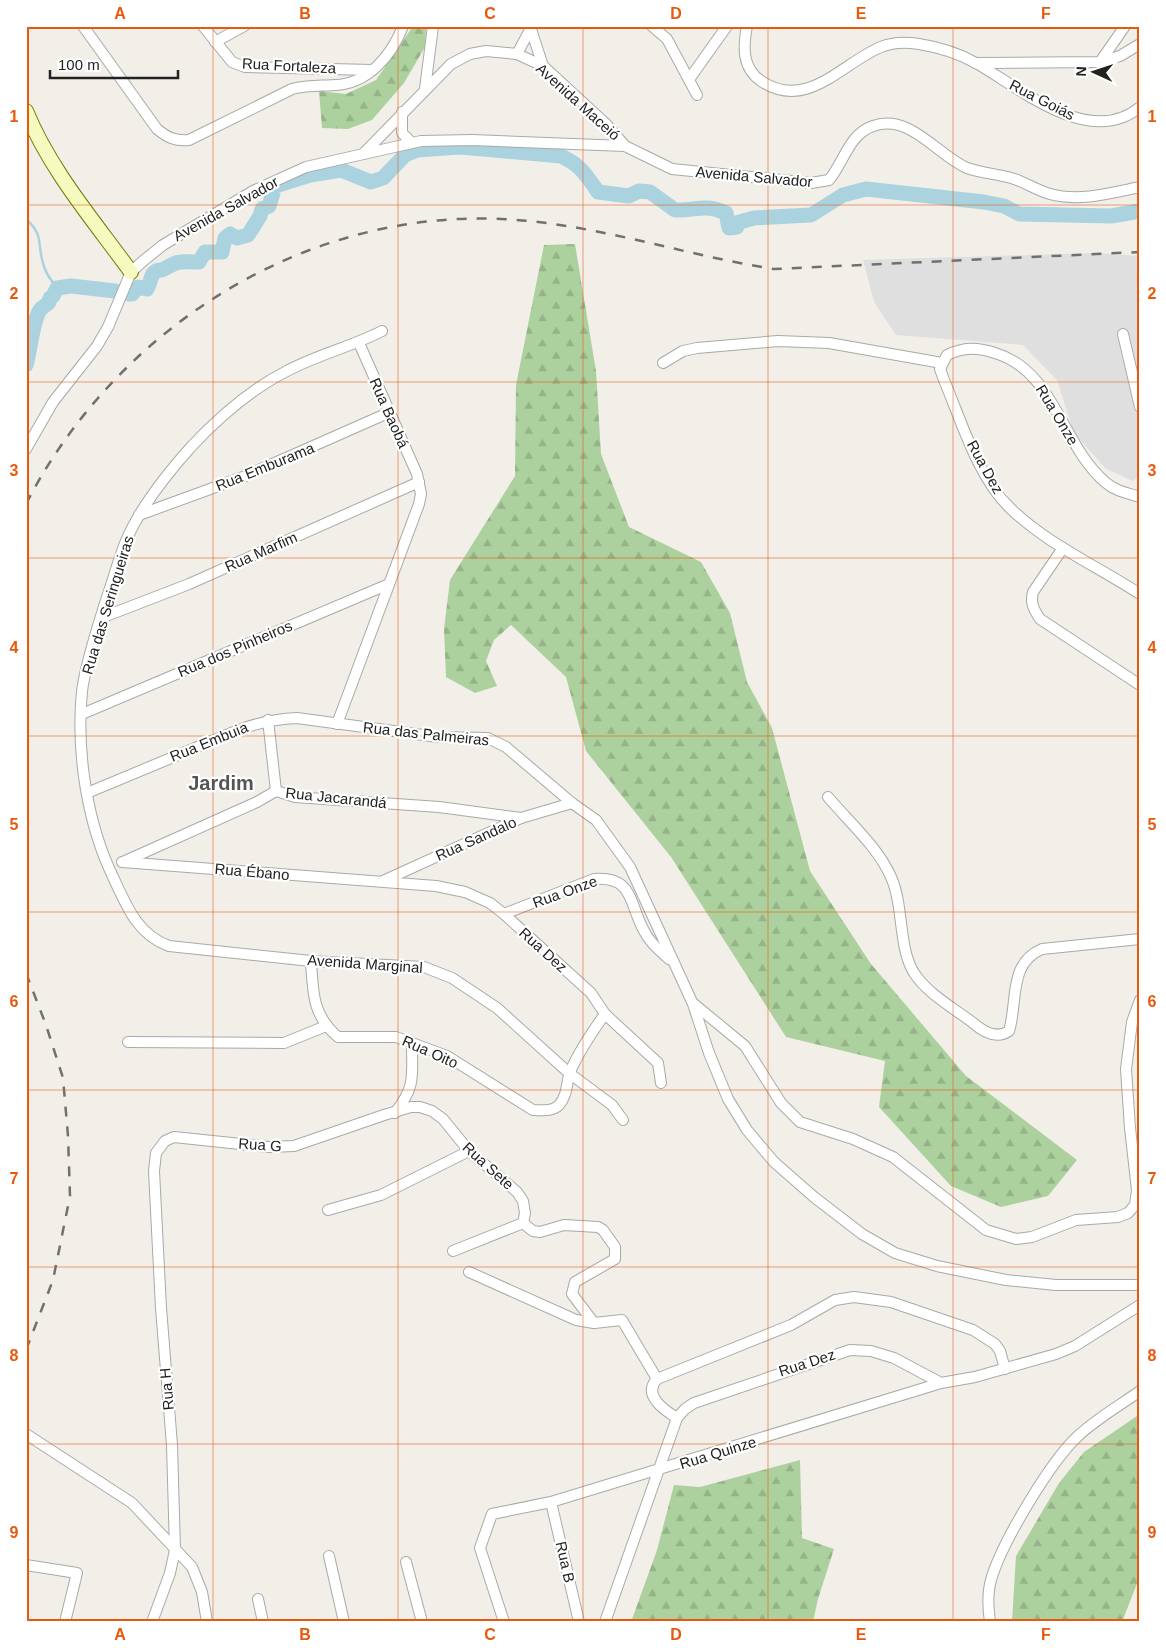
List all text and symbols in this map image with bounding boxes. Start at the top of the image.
text: A [114,5,126,22]
text: B [299,5,311,22]
text: C [484,5,496,22]
text: D [670,5,682,22]
text: E [856,5,867,22]
text: F [1041,5,1051,22]
scale bar [50,48,178,80]
north arrow [1068,48,1118,98]
street label: Rua Fortaleza [242,55,337,76]
text: 100 m [58,56,100,73]
street label: Avenida Maceió [533,60,624,144]
text: N [1073,66,1089,77]
street label: Rua Goiás [1007,76,1078,123]
text: 1 [10,108,19,125]
text: 1 [1148,108,1157,125]
street label: Avenida Salvador [695,163,813,190]
street label: Avenida Salvador [170,173,281,244]
text: 2 [10,285,19,302]
text: 2 [1148,285,1157,302]
street label: Rua Baobá [366,375,413,451]
street label: Rua Onze [1033,381,1082,448]
street label: Rua Dez [964,437,1007,496]
street label: Rua Emburama [213,439,317,494]
text: 3 [10,462,19,479]
text: 3 [1148,462,1157,479]
street label: Rua Marfim [222,528,300,575]
street label: Rua das Seringueiras [78,533,137,676]
street label: Rua dos Pinheiros [175,617,295,680]
text: 4 [10,639,19,656]
text: 4 [1148,639,1157,656]
street label: Rua Embuia [167,718,251,765]
street label: Rua das Palmeiras [362,718,490,749]
district label: Jardim [188,772,254,794]
street label: Rua Jacarandá [285,784,388,811]
street label: Rua Sandalo [433,813,519,864]
text: 5 [10,816,19,833]
text: 5 [1148,816,1157,833]
street label: Rua Ébano [214,860,290,883]
street label: Rua Onze [530,872,599,911]
street label: Rua Dez [516,924,571,975]
street label: Avenida Marginal [307,951,423,976]
text: 6 [10,993,19,1010]
text: 6 [1148,993,1157,1010]
street label: Rua Oito [400,1032,461,1071]
street label: Rua G [238,1135,282,1154]
street label: Rua Sete [459,1138,517,1193]
text: 7 [10,1170,19,1187]
text: 7 [1148,1170,1157,1187]
street label: Rua Dez [776,1345,837,1380]
text: 8 [10,1347,19,1364]
text: 8 [1148,1347,1157,1364]
street label: Rua H [156,1367,177,1411]
street label: Rua Quinze [677,1433,758,1472]
text: 9 [10,1524,19,1541]
text: 9 [1148,1524,1157,1541]
street label: Rua B [553,1540,578,1584]
text: A [114,1626,126,1643]
text: B [299,1626,311,1643]
text: C [484,1626,496,1643]
text: D [670,1626,682,1643]
text: E [856,1626,867,1643]
text: F [1041,1626,1051,1643]

